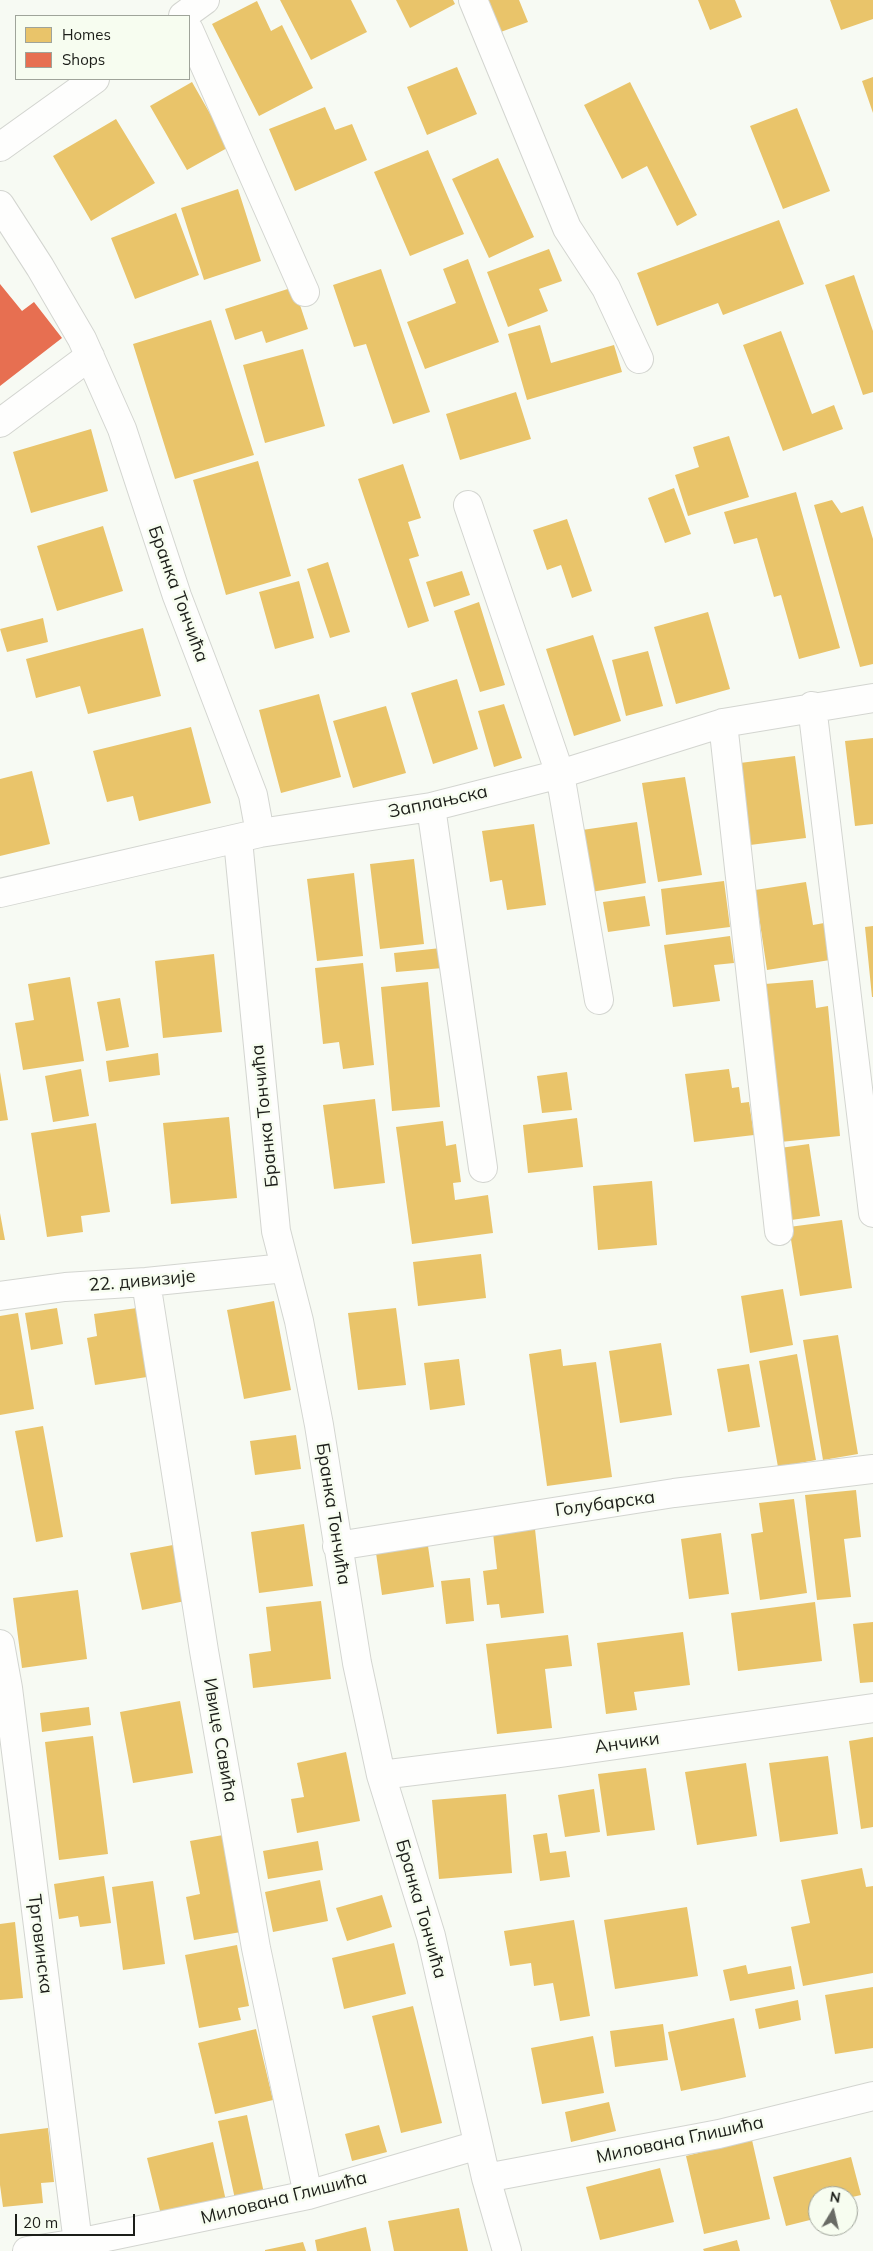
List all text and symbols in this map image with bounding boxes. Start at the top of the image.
legend [15,15,190,80]
text: Homes [62,25,111,44]
text: Shops [62,50,105,69]
street label: Бранка Тончића [143,523,213,665]
street label: Заплањска [386,781,490,823]
street label: Бранка Тончића [247,1044,283,1188]
street label: 22. дивизије [88,1266,196,1296]
street label: Бранка Тончића [311,1441,355,1587]
street label: Голубарска [554,1486,656,1522]
street label: Ивице Савића [198,1676,242,1804]
street label: Анчики [593,1728,661,1758]
street label: Бранка Тончића [391,1837,451,1981]
street label: Трговинска [23,1893,57,1995]
street label: Милована Глишића [594,2112,766,2168]
street label: Милована Глишића [199,2167,369,2229]
north arrow [808,2186,858,2236]
text: N [829,2187,842,2207]
scale bar [18,2204,138,2236]
text: 20 m [23,2213,58,2232]

